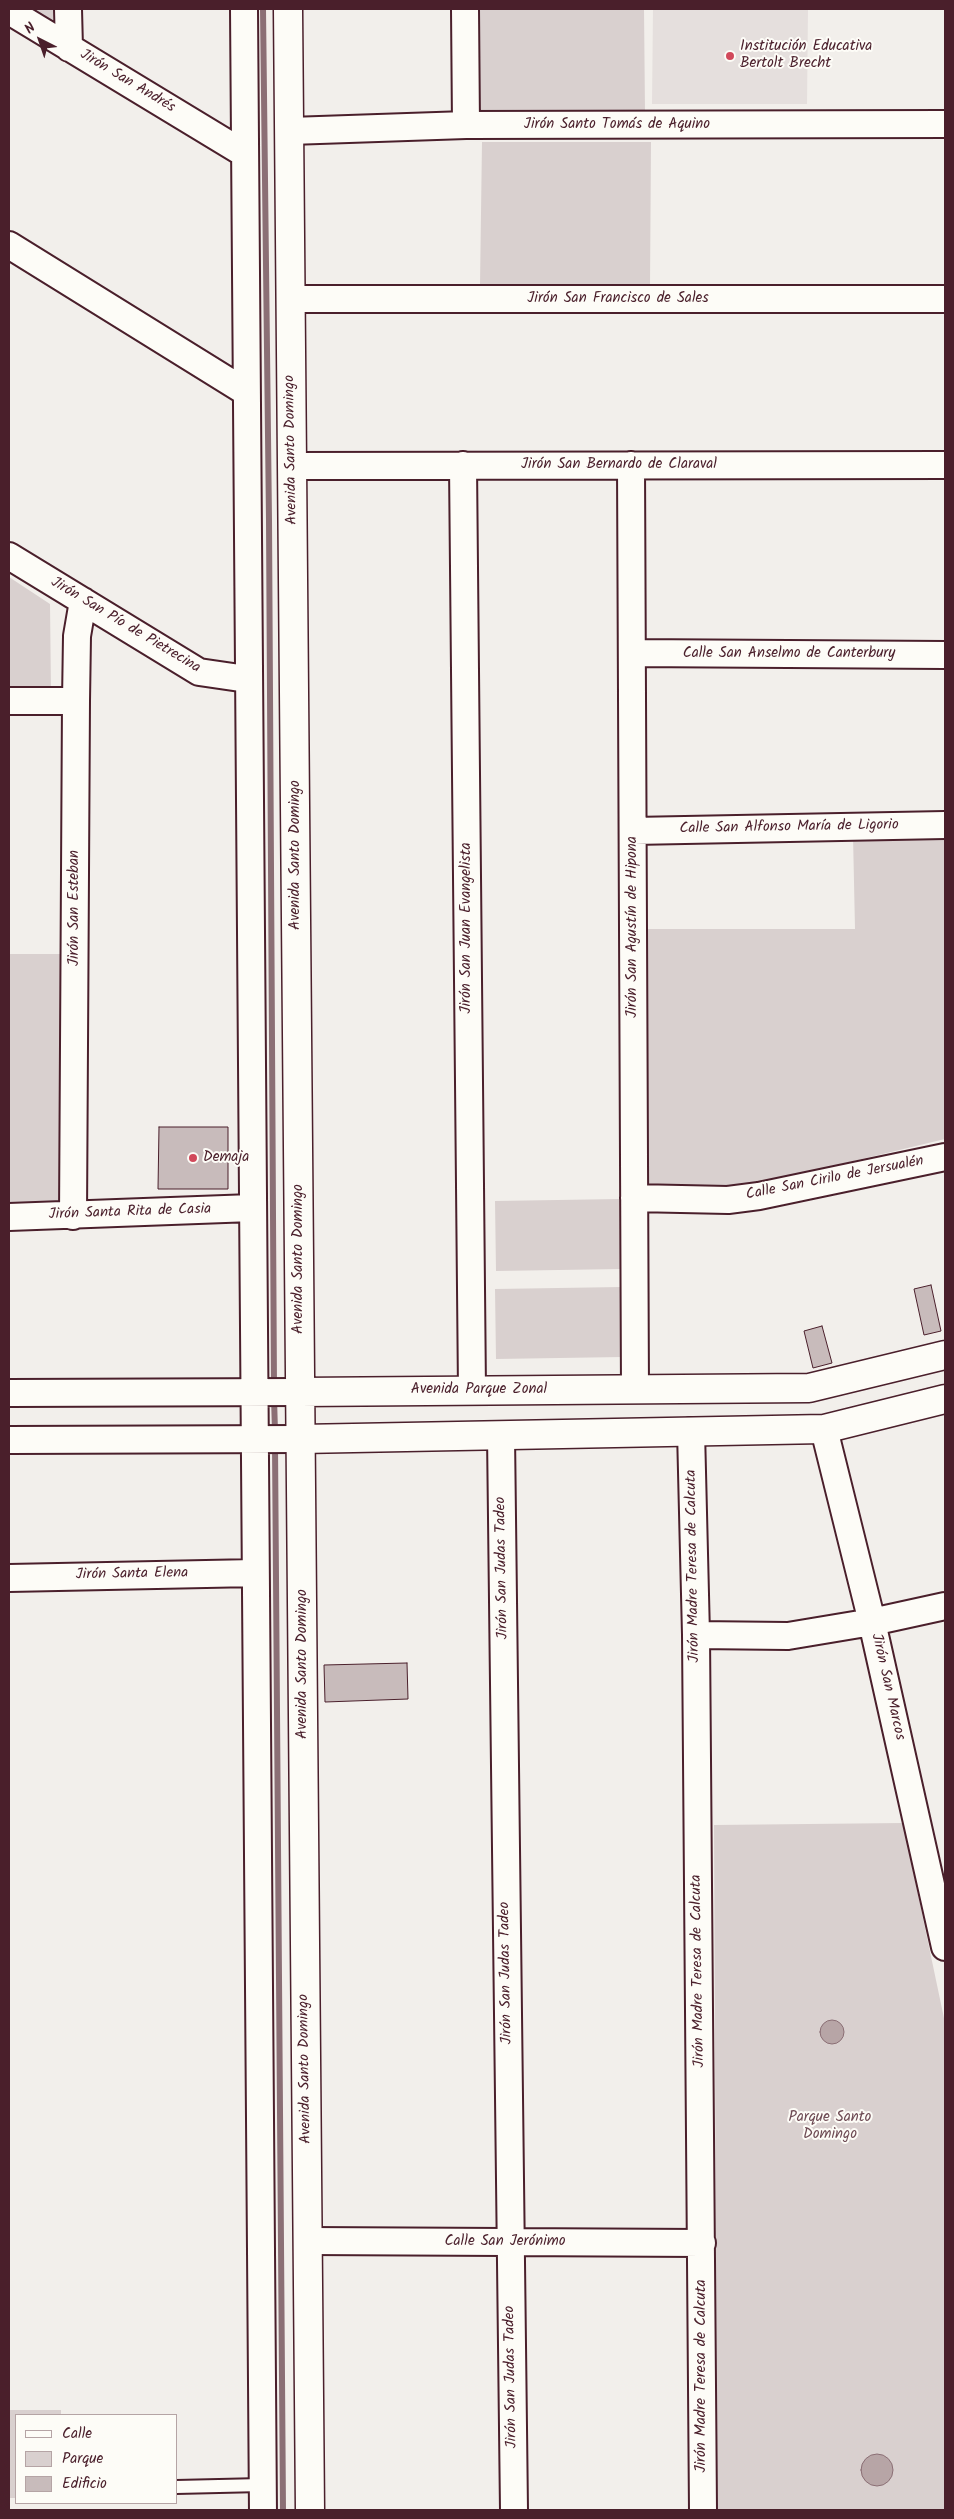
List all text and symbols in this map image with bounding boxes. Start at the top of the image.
north arrow [15,15,65,65]
text: N [20,17,41,40]
place label: Institución Educativa Bertolt Brecht [740,38,872,73]
street label: Jirón San Andrés [76,47,178,117]
marker: Institución Educativa Bertolt Brecht [724,50,736,62]
street label: Jirón Santo Tomás de Aquino [524,116,710,134]
street label: Jirón San Francisco de Sales [527,290,709,308]
street label: Avenida Santo Domingo [282,375,302,525]
street label: Jirón San Bernardo de Claraval [521,456,717,474]
street label: Jirón San Pío de Pietrecina [47,574,203,678]
street label: Calle San Anselmo de Canterbury [683,645,895,663]
street label: Avenida Santo Domingo [287,780,305,930]
street label: Calle San Alfonso María de Ligorio [679,817,899,839]
street label: Jirón San Agustín de Hipona [624,836,642,1018]
street label: Jirón San Juan Evangelista [458,842,476,1014]
street label: Jirón San Esteban [66,850,84,966]
place label: Demaja [203,1149,249,1167]
marker: Demaja [187,1152,199,1164]
street label: Calle San Cirilo de Jersualén [745,1153,925,1205]
street label: Avenida Santo Domingo [290,1184,308,1334]
street label: Jirón Santa Rita de Casia [48,1201,212,1225]
street label: Avenida Parque Zonal [411,1381,547,1399]
street label: Jirón Madre Teresa de Calcuta [683,1469,705,1663]
street label: Jirón San Judas Tadeo [493,1497,513,1639]
street label: Jirón Santa Elena [76,1565,188,1585]
street label: Avenida Santo Domingo [294,1589,312,1739]
street label: Jirón San Marcos [866,1632,908,1742]
street label: Jirón Madre Teresa de Calcuta [688,1874,710,2068]
street label: Jirón San Judas Tadeo [497,1902,517,2044]
street label: Avenida Santo Domingo [296,1994,316,2144]
park label: Parque Santo Domingo [789,2109,871,2144]
street label: Calle San Jerónimo [445,2233,565,2251]
street label: Jirón Madre Teresa de Calcuta [693,2279,711,2473]
street label: Jirón San Judas Tadeo [502,2306,522,2448]
legend [15,2414,178,2504]
text: Calle [62,2422,92,2446]
text: Parque [62,2447,103,2471]
text: Edificio [62,2472,107,2496]

